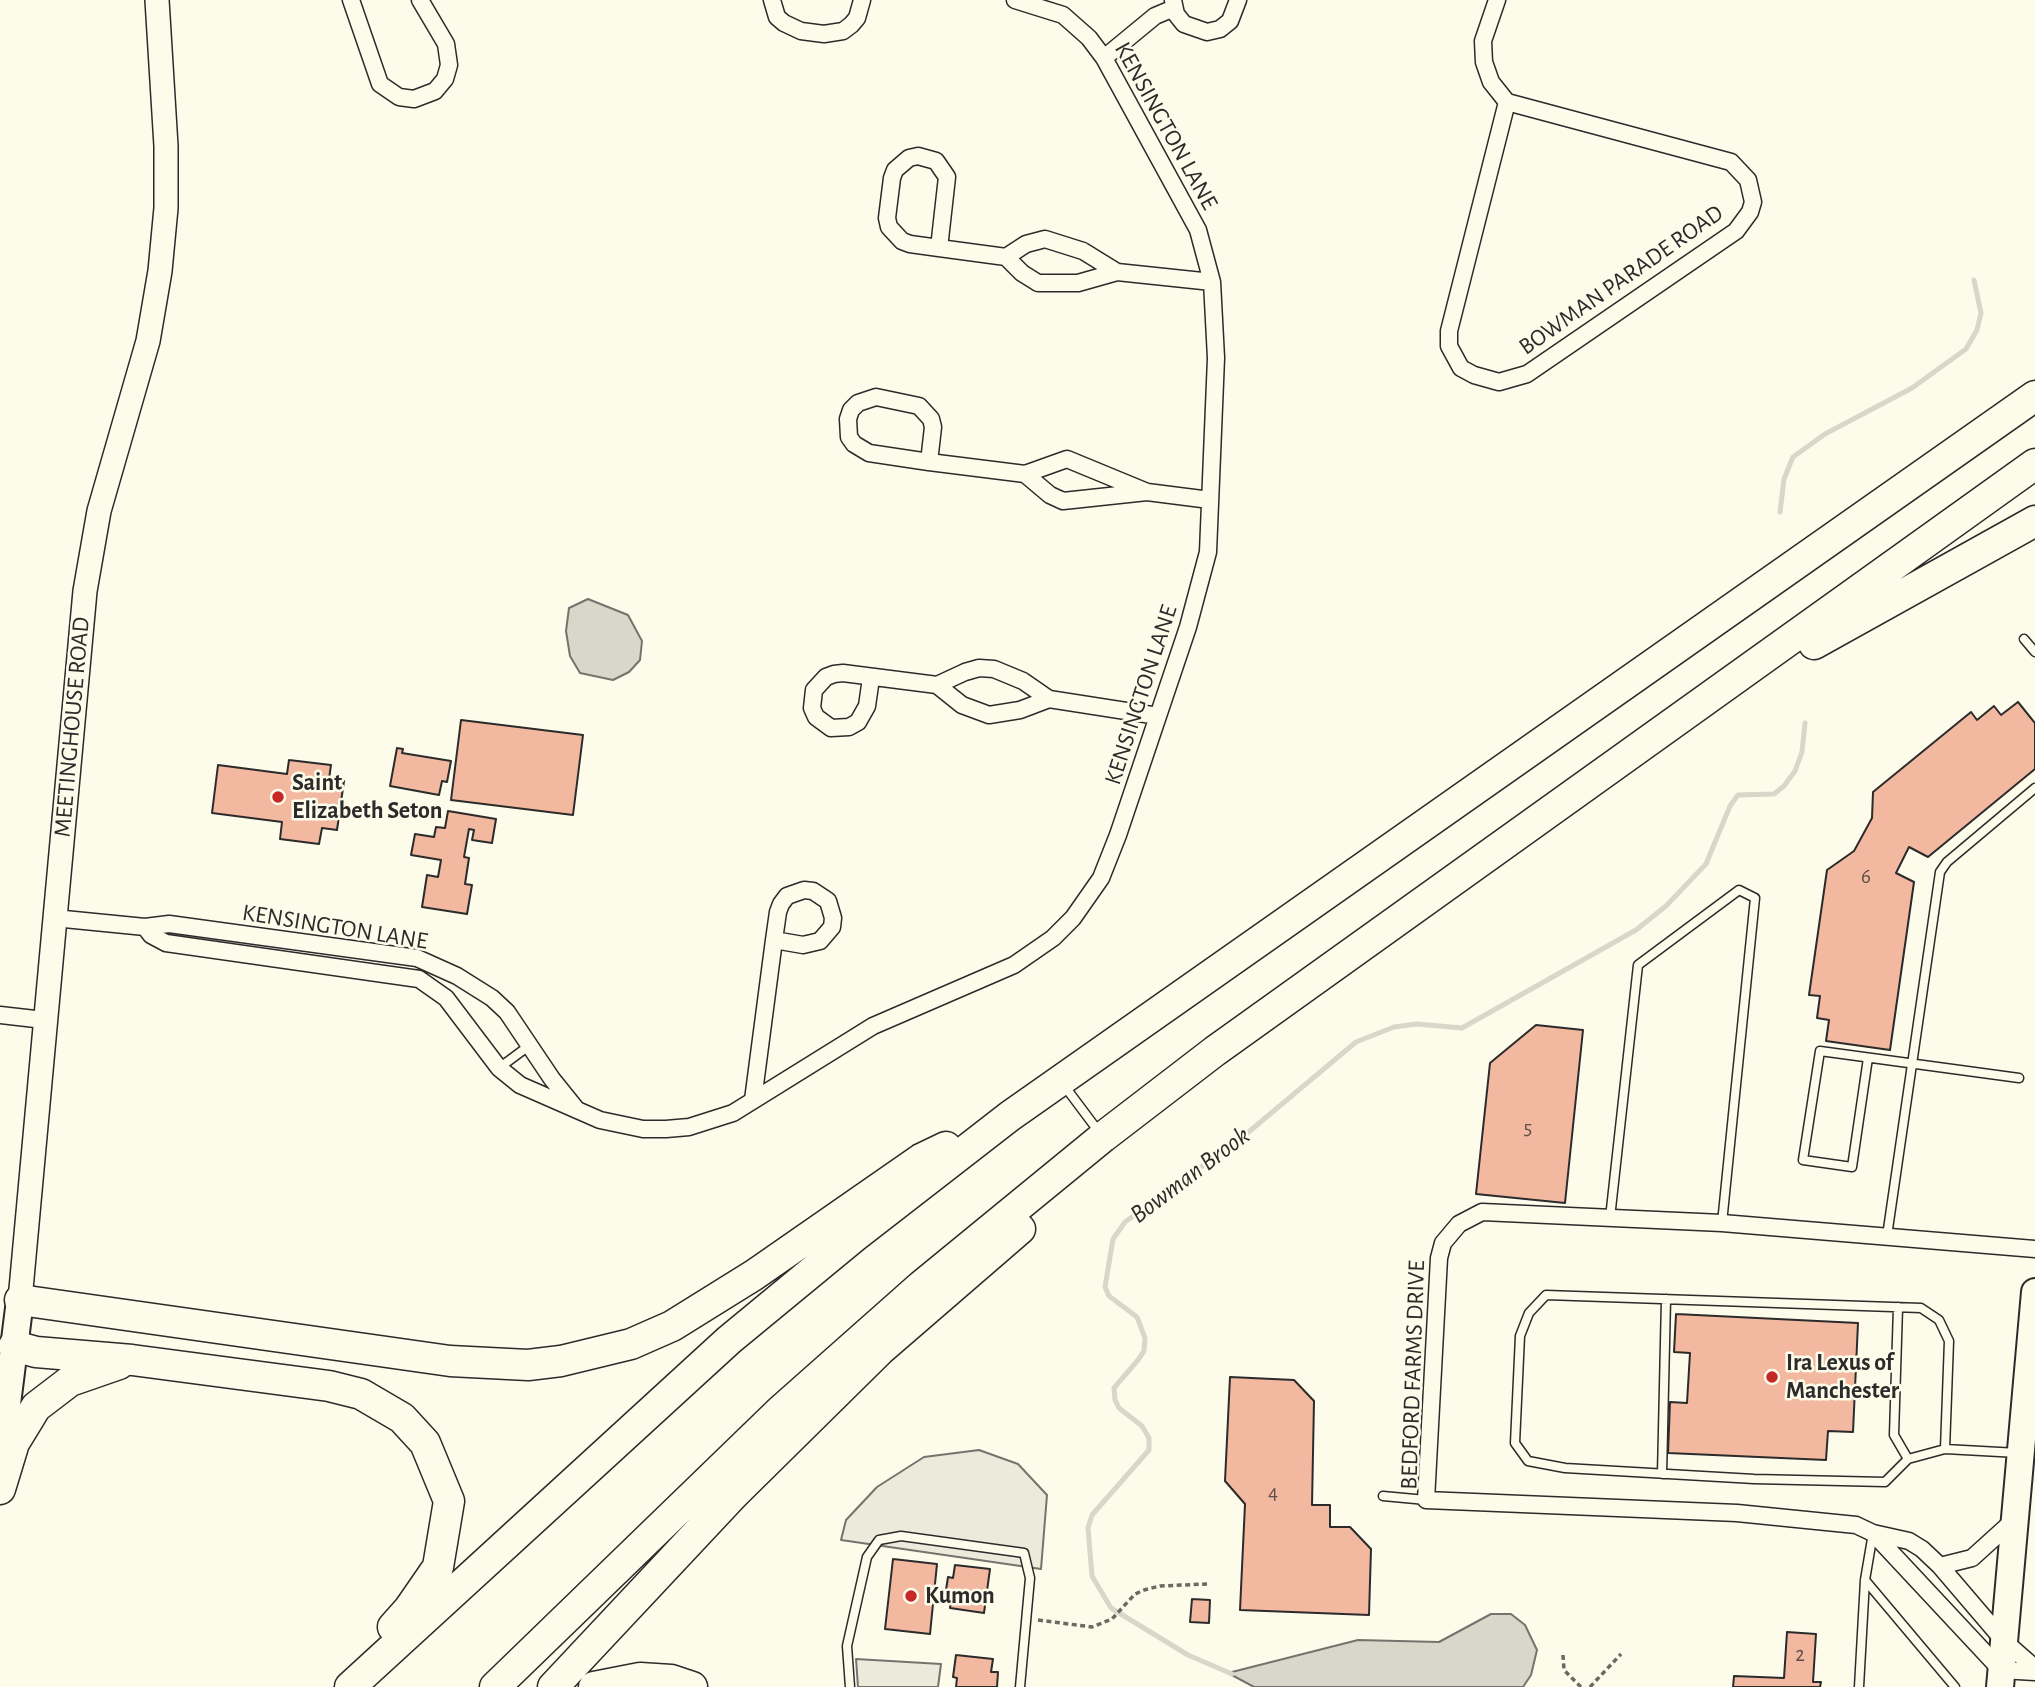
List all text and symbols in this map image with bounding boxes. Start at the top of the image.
street label: KENSINGTON LANE [1108,37,1224,215]
street label: BOWMAN PARADE ROAD [1513,199,1729,361]
street label: KENSINGTON LANE [1098,601,1184,789]
street label: MEETINGHOUSE ROAD [48,616,96,838]
place label: Saint Elizabeth Seton [292,769,442,825]
marker: Saint Elizabeth Seton [270,789,286,805]
house number: 6 [1861,864,1871,890]
street label: KENSINGTON LANE [240,898,430,956]
house number: 5 [1524,1115,1532,1141]
water label: Bowman Brook [1124,1120,1256,1230]
street label: BEDFORD FARMS DRIVE [1395,1260,1431,1490]
place label: Ira Lexus of Manchester [1786,1349,1899,1405]
marker: Ira Lexus of Manchester [1764,1369,1780,1385]
house number: 4 [1268,1480,1278,1506]
place label: Kumon [925,1582,995,1610]
marker: Kumon [903,1588,919,1604]
house number: 2 [1795,1642,1805,1668]

